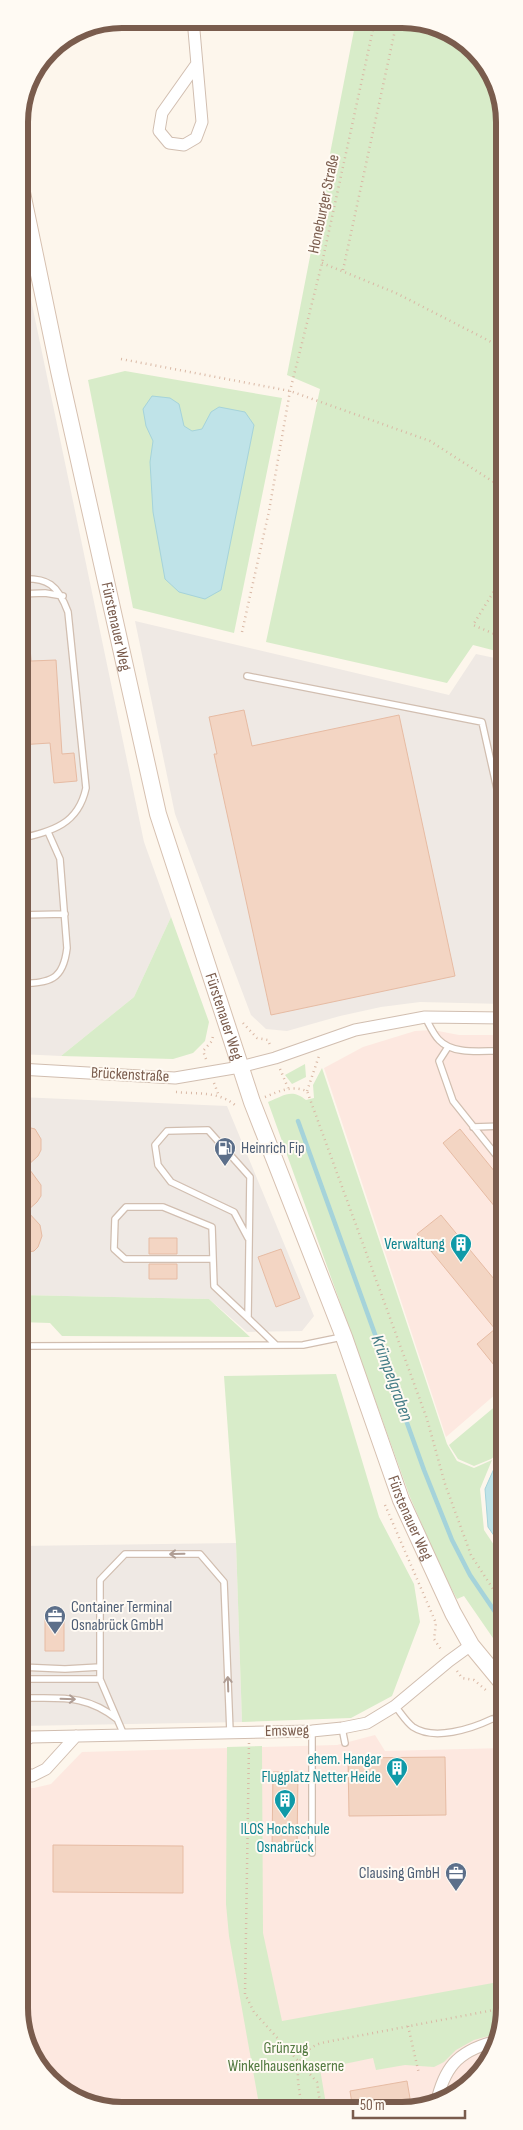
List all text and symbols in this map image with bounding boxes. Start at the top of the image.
street label: Honeburger Straße [304,153,344,255]
street label: Fürstenauer Weg [97,580,135,673]
street label: Fürstenauer Weg [201,971,247,1062]
street label: Brückenstraße [90,1063,170,1087]
fuel station icon: Heinrich Fip [213,1136,237,1167]
place label: Heinrich Fip [241,1139,305,1158]
building icon: Verwaltung [449,1232,473,1263]
place label: Verwaltung [384,1235,445,1254]
water label: Krümpelgraben [367,1332,417,1425]
street label: Fürstenauer Weg [384,1473,437,1563]
one-way arrow [169,1549,185,1559]
place label: Container Terminal Osnabrück GmbH [71,1598,172,1635]
office icon: Container Terminal Osnabrück GmbH [43,1604,67,1635]
one-way arrow [223,1676,233,1692]
one-way arrow [60,1695,76,1704]
street label: Emsweg [265,1721,309,1741]
place label: ehem. Hangar Flugplatz Netter Heide [261,1750,381,1787]
building icon: ehem. Hangar Flugplatz Netter Heide [385,1756,409,1787]
building icon: ILOS Hochschule Osnabrück [273,1788,297,1819]
place label: ILOS Hochschule Osnabrück [240,1820,330,1857]
office icon: Clausing GmbH [444,1861,468,1892]
place label: Clausing GmbH [359,1864,440,1883]
park label: Grünzug Winkelhausenkaserne [228,2039,344,2076]
scale bar [353,2088,466,2120]
text: 50 m [360,2096,385,2115]

